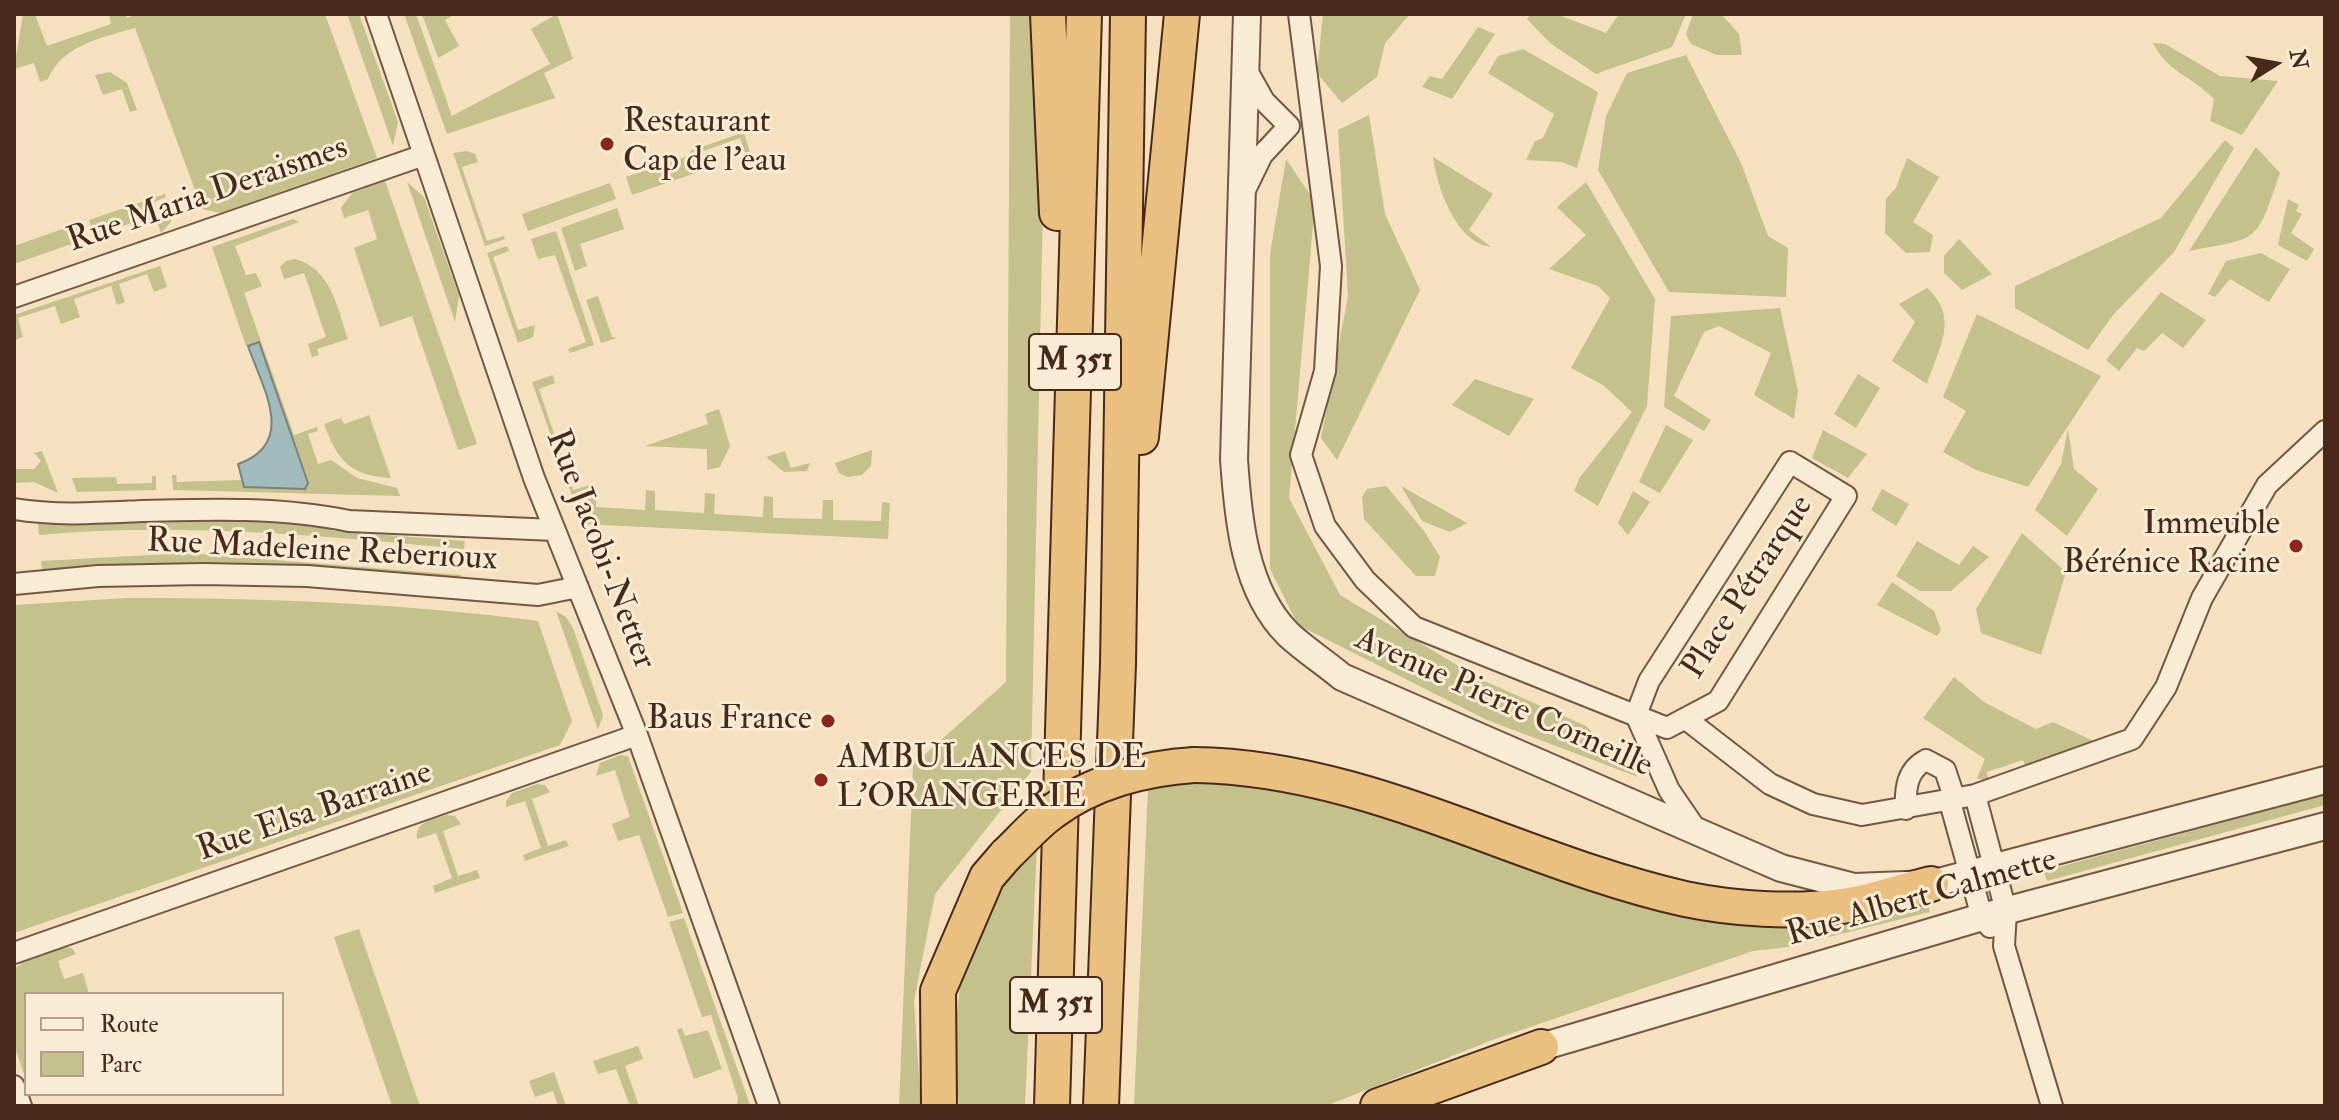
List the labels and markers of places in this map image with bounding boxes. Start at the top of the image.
place label: Restaurant Cap de l'eau [623,104,786,184]
marker: Restaurant Cap de l'eau [598,135,616,153]
place label: Immeuble Bérénice Racine [2062,506,2280,586]
marker: Immeuble Bérénice Racine [2287,537,2305,555]
place label: Baus France [647,701,812,741]
marker: Baus France [819,712,837,730]
place label: AMBULANCES DE L'ORANGERIE [837,740,1146,820]
marker: AMBULANCES DE L'ORANGERIE [812,771,830,789]

